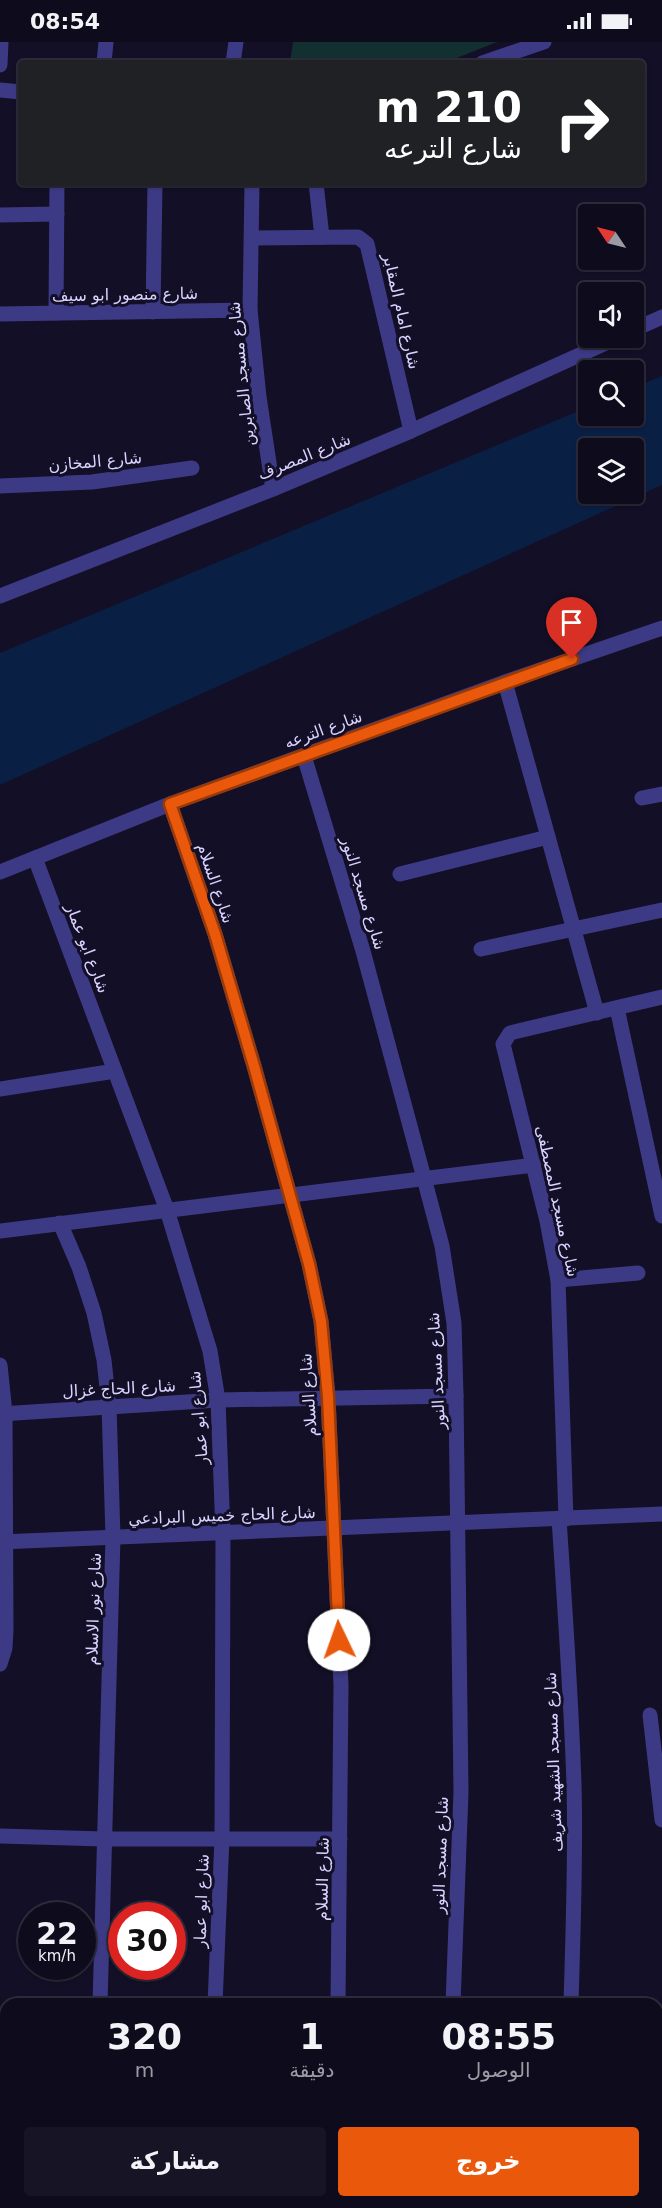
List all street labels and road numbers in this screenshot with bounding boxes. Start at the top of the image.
street label: شارع امام المقابر [378,250,424,371]
street label: شارع منصور ابو سيف [52,284,198,306]
street label: شارع مسجد الصابرين [224,301,260,447]
street label: شارع المصرف [255,429,354,485]
street label: شارع المخازن [47,448,143,476]
street label: شارع الترعه [282,707,365,753]
street label: شارع مسجد النور [336,833,390,952]
street label: شارع السلام [192,841,238,926]
street label: شارع ابو عمار [60,900,113,996]
street label: شارع مسجد المصطفى [531,1124,583,1279]
street label: شارع مسجد النور [424,1312,450,1431]
street label: شارع السلام [296,1352,322,1437]
street label: شارع ابو عمار [185,1370,213,1467]
street label: شارع الحاج غزال [62,1376,176,1402]
street label: شارع الحاج خميس البرادعي [128,1503,316,1529]
street label: شارع نور الاسلام [82,1552,106,1666]
street label: شارع مسجد الشهيد شريف [541,1672,567,1852]
street label: شارع مسجد النور [429,1796,453,1915]
street label: شارع السلام [312,1837,334,1921]
street label: شارع ابو عمار [190,1854,214,1950]

